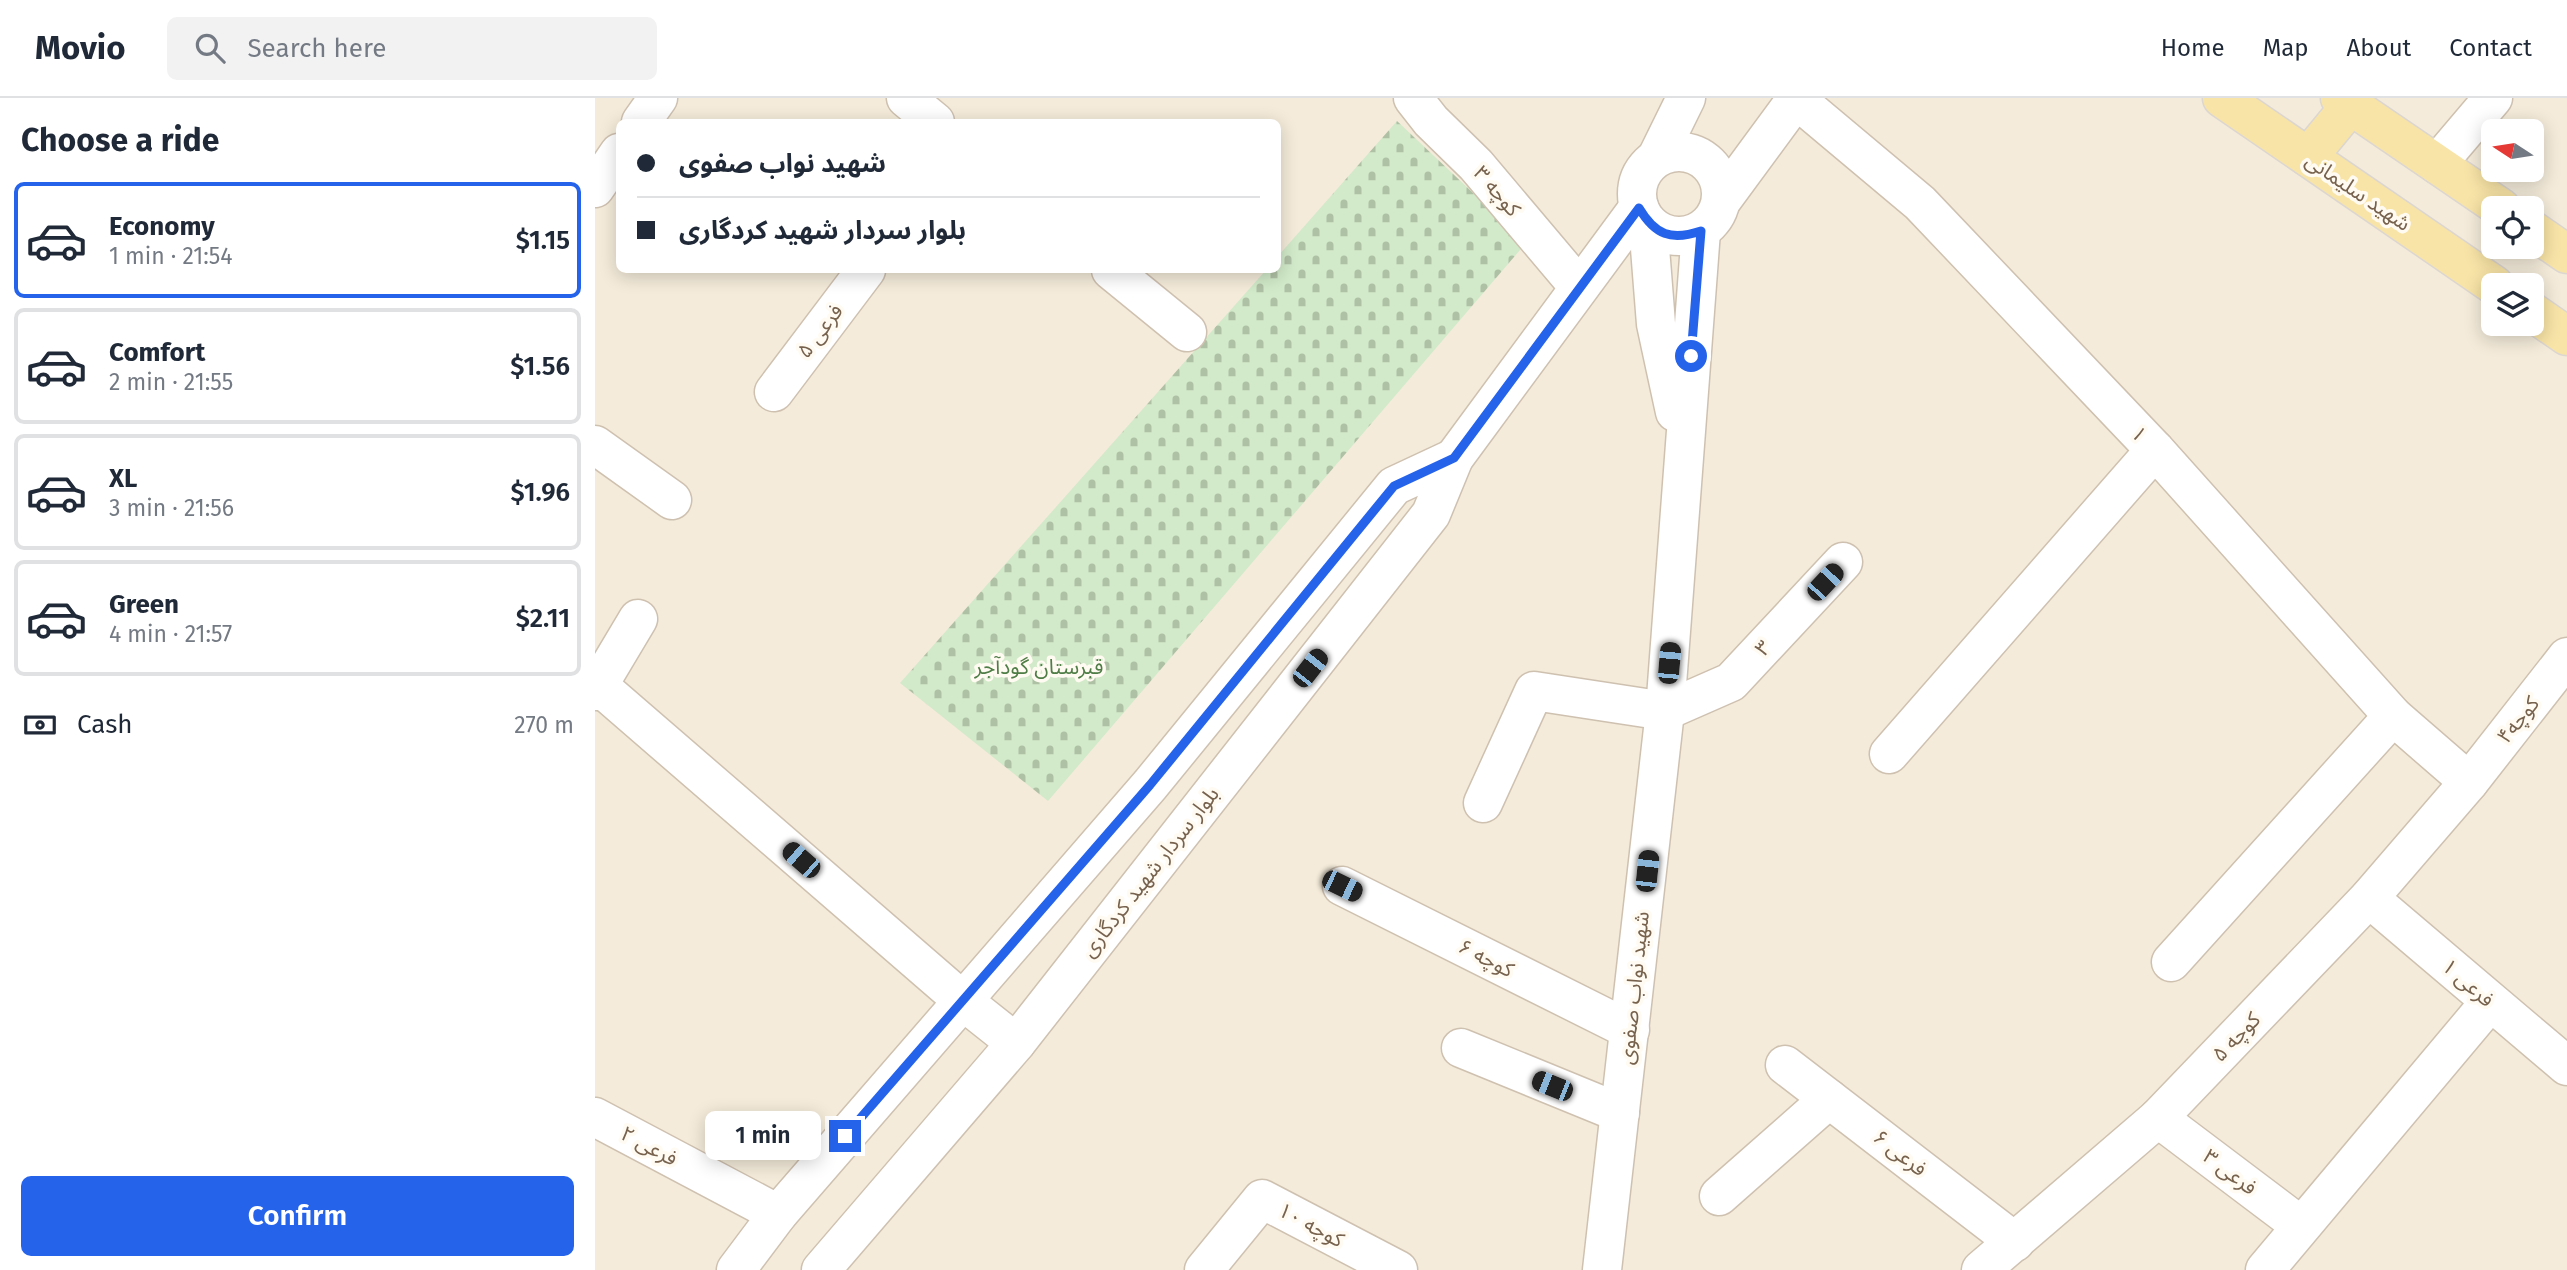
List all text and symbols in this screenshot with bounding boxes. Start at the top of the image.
search box [167,17,657,80]
text: Movio [35,28,125,68]
icon: search [191,29,229,67]
text: Search here [247,33,386,64]
text: Home [2161,34,2225,62]
text: Map [2263,34,2309,62]
text: About [2347,34,2411,62]
text: Contact [2449,34,2532,62]
north arrow [2481,119,2545,182]
map controls [2481,119,2544,336]
text: Choose a ride [21,121,219,159]
street label: شهید سلیمانی [2300,147,2416,237]
text: شهید نواب صفوی [679,148,886,179]
street label: کوچه ۳ [1468,160,1526,222]
button: locate [2481,196,2544,259]
icon: car [25,209,88,272]
text: Economy [109,211,215,242]
text: بلوار سردار شهید کردگاری [679,215,966,246]
text: $1.15 [516,225,570,256]
text: 1 min · 21:54 [109,242,233,270]
button: layers [2481,273,2544,336]
street label: فرعی ۵ [791,299,849,363]
icon: car [25,335,88,398]
text: Comfort [109,337,205,368]
route start [1675,340,1707,372]
text: $1.56 [510,351,570,382]
text: 2 min · 21:55 [109,368,233,396]
street label: ۱ [2125,421,2153,447]
icon: car [25,461,88,524]
text: XL [109,463,137,494]
text: $1.96 [510,477,570,508]
text: 3 min · 21:56 [109,494,234,522]
car [1803,559,1848,605]
icon: car [25,587,88,650]
text: Green [109,589,179,620]
text: $2.11 [516,603,570,634]
text: 4 min · 21:57 [109,620,232,648]
street label: ۳ [1749,635,1777,661]
car [1657,641,1682,685]
car [1289,645,1332,691]
park label: قبرستان گودآجر [974,654,1103,680]
street label: کوچه۴ [2491,691,2545,749]
icon: cash [21,706,59,744]
text: Cash [77,709,133,740]
text: 270 m [514,711,574,739]
street label: بلوار سردار شهید کردگاری [1075,782,1225,962]
car [779,838,824,882]
car [1635,849,1660,893]
car [1319,867,1366,905]
street label: شهید نواب صفوی [1613,910,1655,1066]
street label: کوچه ۶ [1454,933,1518,983]
street label: فرعی ۱ [2437,953,2499,1013]
street label: کوچه ۵ [2206,1007,2266,1067]
car [1529,1068,1576,1104]
callout: 1 min [705,1112,821,1160]
street label: فرعی ۲ [616,1120,682,1172]
route end [829,1120,861,1152]
text: 1 min [735,1121,791,1149]
street label: فرعی ۶ [1868,1124,1932,1182]
street label: فرعی ۳ [2198,1143,2262,1201]
button: Confirm [21,1176,574,1256]
street label: کوچه ۱۰ [1274,1197,1349,1253]

